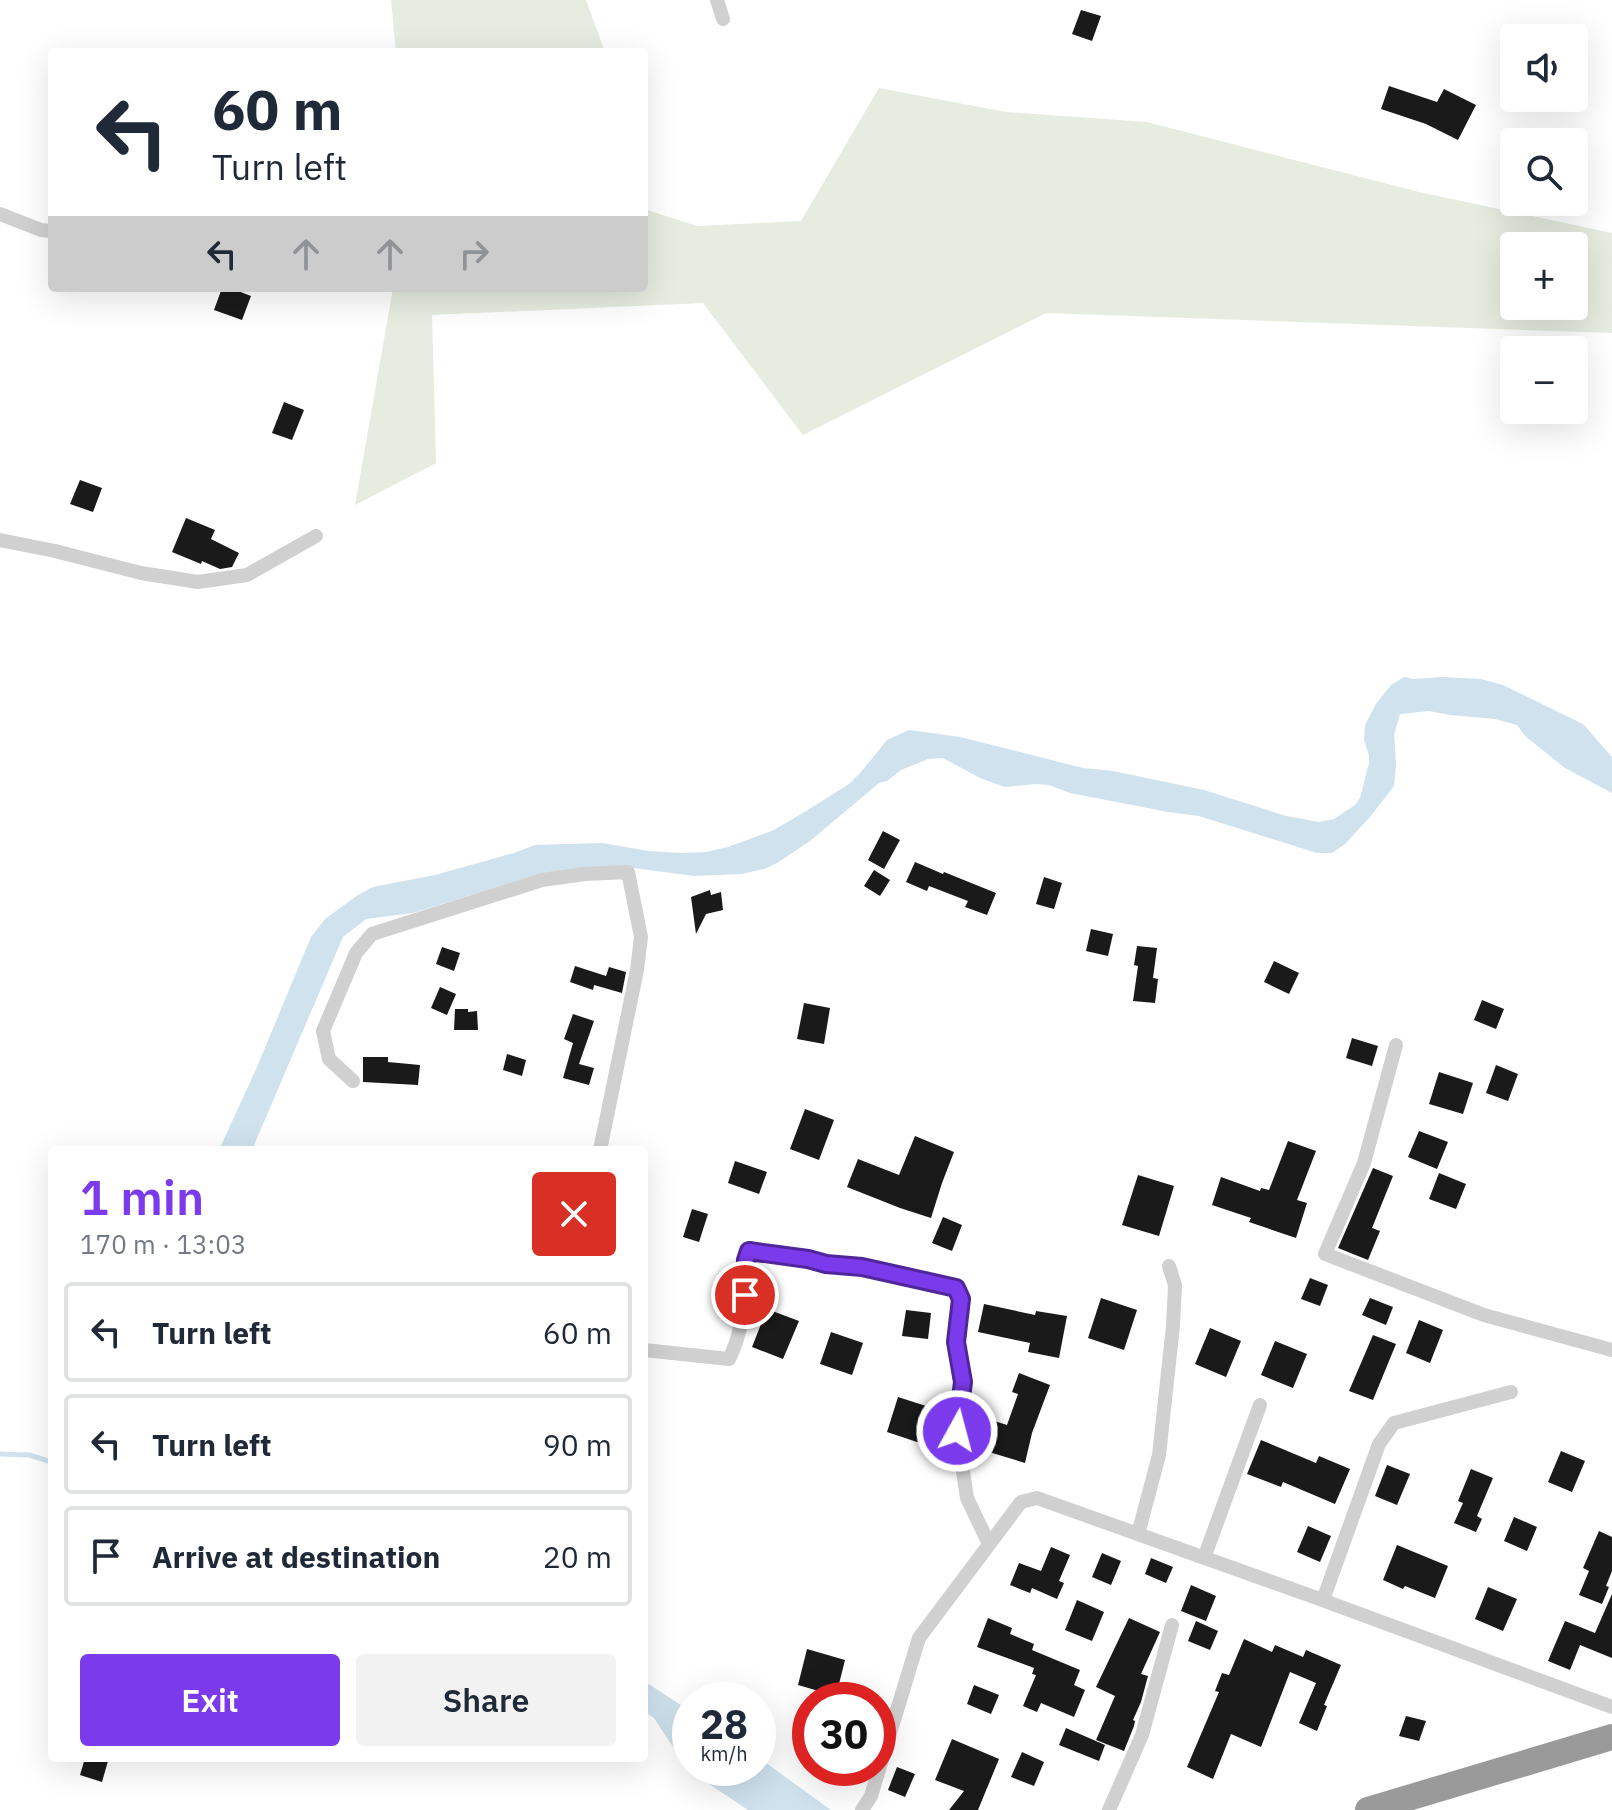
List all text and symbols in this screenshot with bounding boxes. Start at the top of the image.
map controls [1500,24,1588,424]
button: sound [1500,24,1588,112]
text: 60 m [212,73,342,145]
icon: left [80,80,184,184]
button: search [1500,128,1588,216]
text: Turn left [212,143,347,190]
icon: left [200,232,244,276]
icon: ahead [284,232,328,276]
icon: ahead [368,232,412,276]
icon: right [452,232,496,276]
button: + [1500,232,1588,320]
button: − [1500,336,1588,424]
text: 1 min [80,1166,204,1228]
button: close [532,1172,616,1256]
text: 170 m · 13:03 [80,1227,246,1261]
pin [711,1261,779,1329]
icon: arrive [723,1273,767,1317]
icon: left [84,1310,128,1354]
text: Turn left [152,1313,271,1352]
text: 60 m [543,1313,612,1352]
position arrow [915,1389,999,1473]
icon: left [84,1422,128,1466]
text: Turn left [152,1425,271,1464]
text: 90 m [543,1425,612,1464]
icon: arrive [84,1534,128,1578]
text: Arrive at destination [152,1537,440,1576]
text: 20 m [543,1537,612,1576]
button: Exit [80,1654,340,1746]
button: Share [356,1654,616,1746]
speed limit sign: 30 [792,1682,896,1786]
text: 28 [700,1698,748,1750]
text: km/h [700,1740,748,1767]

